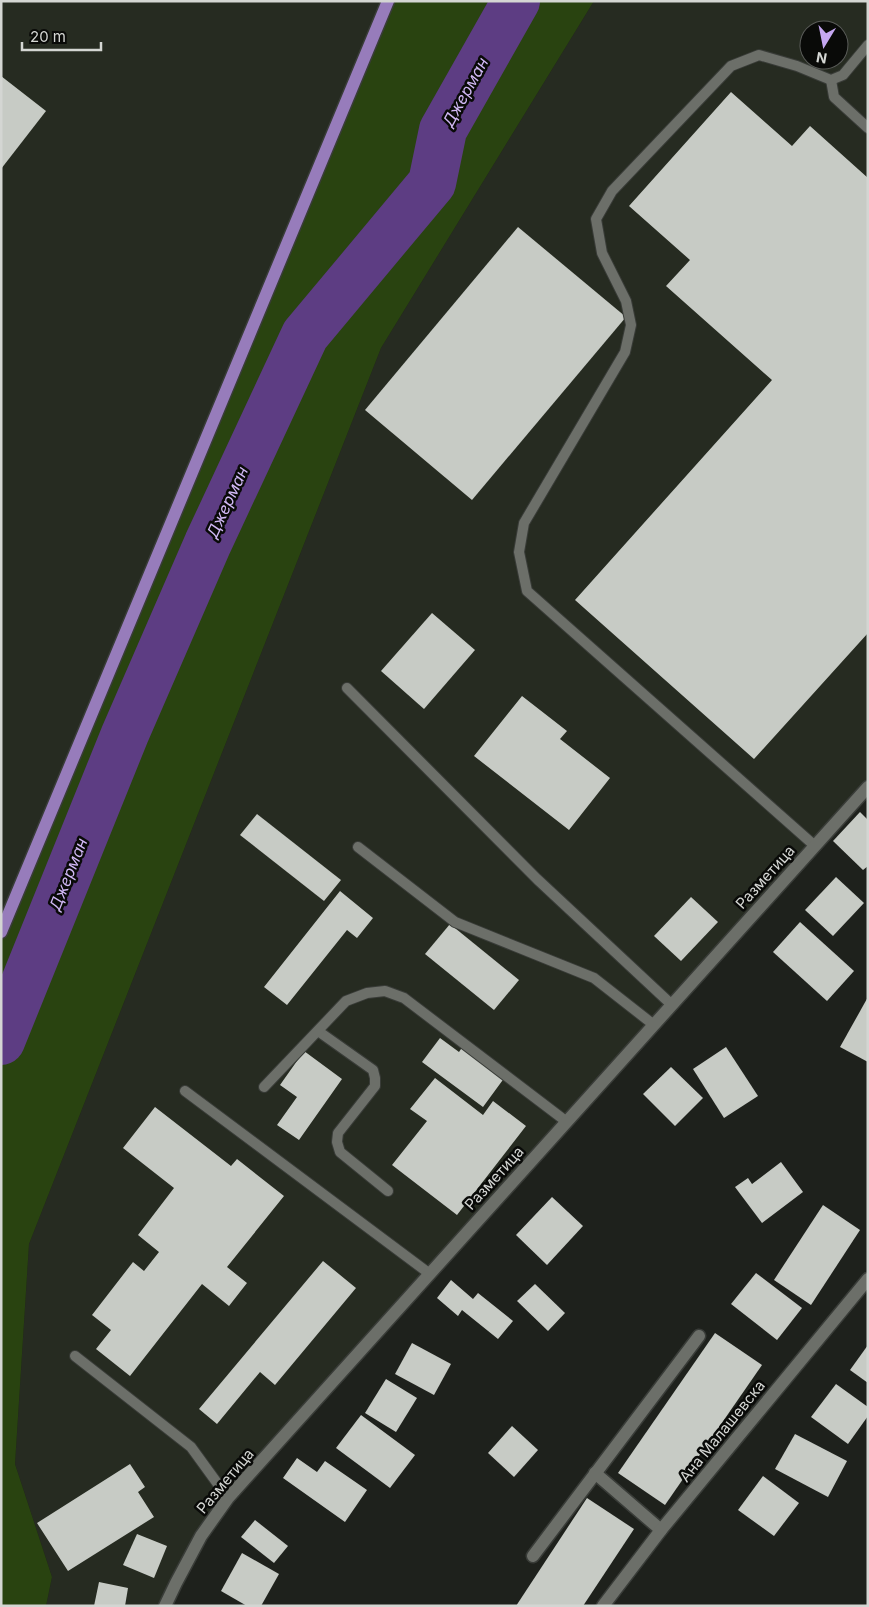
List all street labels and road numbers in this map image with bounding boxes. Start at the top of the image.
street label: Разметица [731,841,799,913]
street label: Разметица [460,1142,528,1214]
street label: Ана Малашевска [675,1376,769,1486]
street label: Разметица [192,1445,258,1517]

